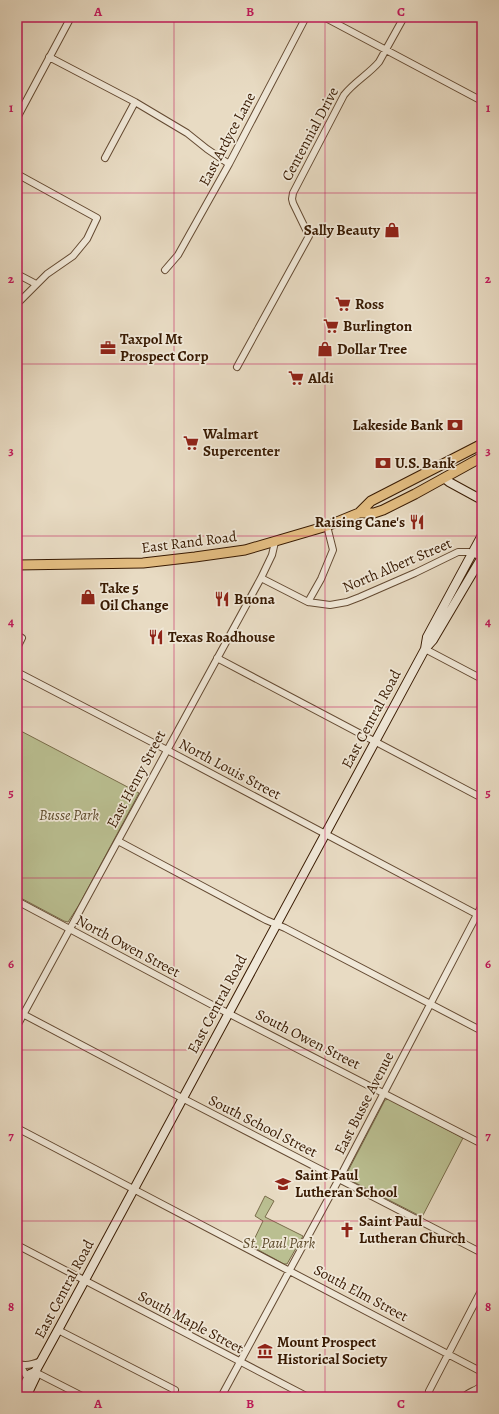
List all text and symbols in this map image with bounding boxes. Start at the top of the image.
text: A [93,3,103,20]
text: B [246,3,254,20]
text: C [397,3,405,20]
street label: Centennial Drive [277,83,343,184]
street label: East Ardyce Lane [194,88,260,189]
text: 1 [9,99,14,116]
text: 1 [486,99,491,116]
place label: Sally Beauty [304,220,381,240]
shop icon: Sally Beauty [383,221,401,239]
text: 2 [8,270,15,287]
text: 2 [485,270,492,287]
place label: Ross [355,294,384,314]
supermarket icon: Ross [334,295,352,313]
place label: Burlington [343,316,413,336]
supermarket icon: Burlington [322,317,340,335]
place label: Taxpol Mt Prospect Corp [120,329,209,366]
office icon: Taxpol Mt Prospect Corp [99,339,117,357]
place label: Dollar Tree [337,339,407,359]
shop icon: Dollar Tree [316,340,334,358]
place label: Aldi [307,368,334,388]
supermarket icon: Aldi [287,369,305,387]
place label: Lakeside Bank [352,415,443,435]
bank icon: Lakeside Bank [446,416,464,434]
place label: Walmart Supercenter [202,424,280,461]
supermarket icon: Walmart Supercenter [182,434,200,452]
text: 3 [8,442,14,459]
text: 3 [485,442,491,459]
place label: U.S. Bank [395,453,455,473]
bank icon: U.S. Bank [374,454,392,472]
place label: Raising Cane's [315,512,405,532]
restaurant icon: Raising Cane's [408,513,426,531]
street label: East Rand Road [140,526,239,558]
street label: North Albert Street [339,533,455,597]
place label: Take 5 Oil Change [100,578,169,615]
shop icon: Take 5 Oil Change [79,588,97,606]
place label: Buona [234,589,276,609]
restaurant icon: Buona [213,590,231,608]
text: 4 [8,613,14,630]
text: 4 [485,613,491,630]
place label: Texas Roadhouse [168,627,275,647]
restaurant icon: Texas Roadhouse [147,628,165,646]
street label: East Central Road [337,665,406,772]
street label: East Henry Street [102,727,170,831]
street label: North Louis Street [175,734,285,804]
text: 5 [8,784,14,801]
text: 5 [485,784,491,801]
park label: Busse Park [39,805,99,825]
street label: North Owen Street [72,910,184,982]
street label: East Central Road [183,950,252,1057]
text: 6 [8,955,14,972]
text: 6 [485,955,491,972]
street label: South Owen Street [252,1004,364,1074]
street label: East Busse Avenue [329,1048,399,1158]
street label: South School Street [205,1090,321,1162]
text: 7 [8,1127,14,1144]
text: 7 [485,1127,491,1144]
place label: Saint Paul Lutheran School [295,1165,397,1202]
school or university icon: Saint Paul Lutheran School [274,1175,292,1193]
place label: Saint Paul Lutheran Church [359,1211,466,1248]
church icon: Saint Paul Lutheran Church [338,1221,356,1239]
park label: St. Paul Park [243,1233,315,1253]
street label: East Central Road [30,1235,99,1342]
street label: South Elm Street [310,1260,412,1326]
street label: South Maple Street [135,1286,247,1358]
text: 8 [8,1298,14,1315]
text: 8 [485,1298,491,1315]
place label: Mount Prospect Historical Society [277,1332,388,1369]
museum icon: Mount Prospect Historical Society [256,1342,274,1360]
text: A [93,1395,103,1412]
text: B [246,1395,254,1412]
text: C [397,1395,405,1412]

